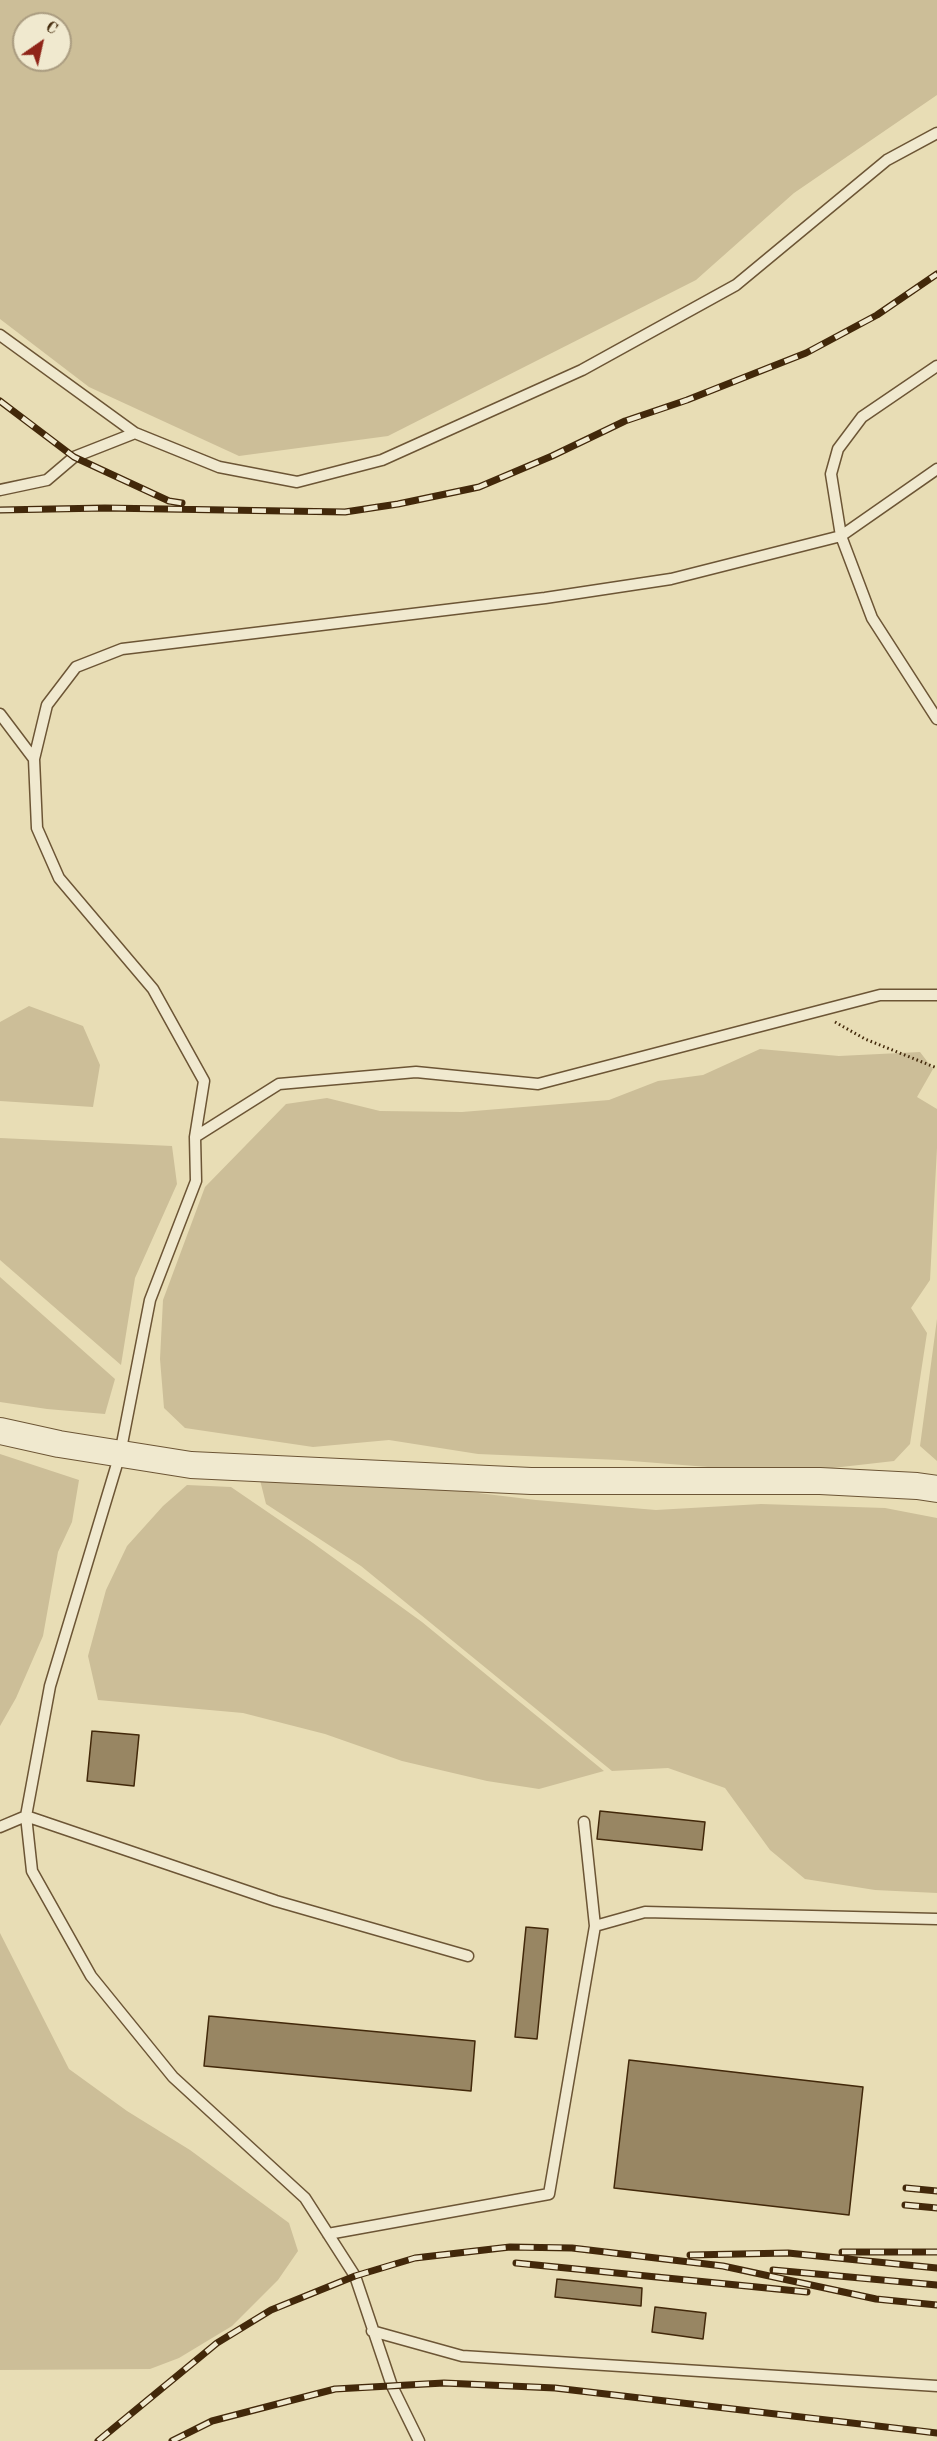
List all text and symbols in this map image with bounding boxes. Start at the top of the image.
north arrow [12,12,72,72]
text: С [42,19,60,38]

